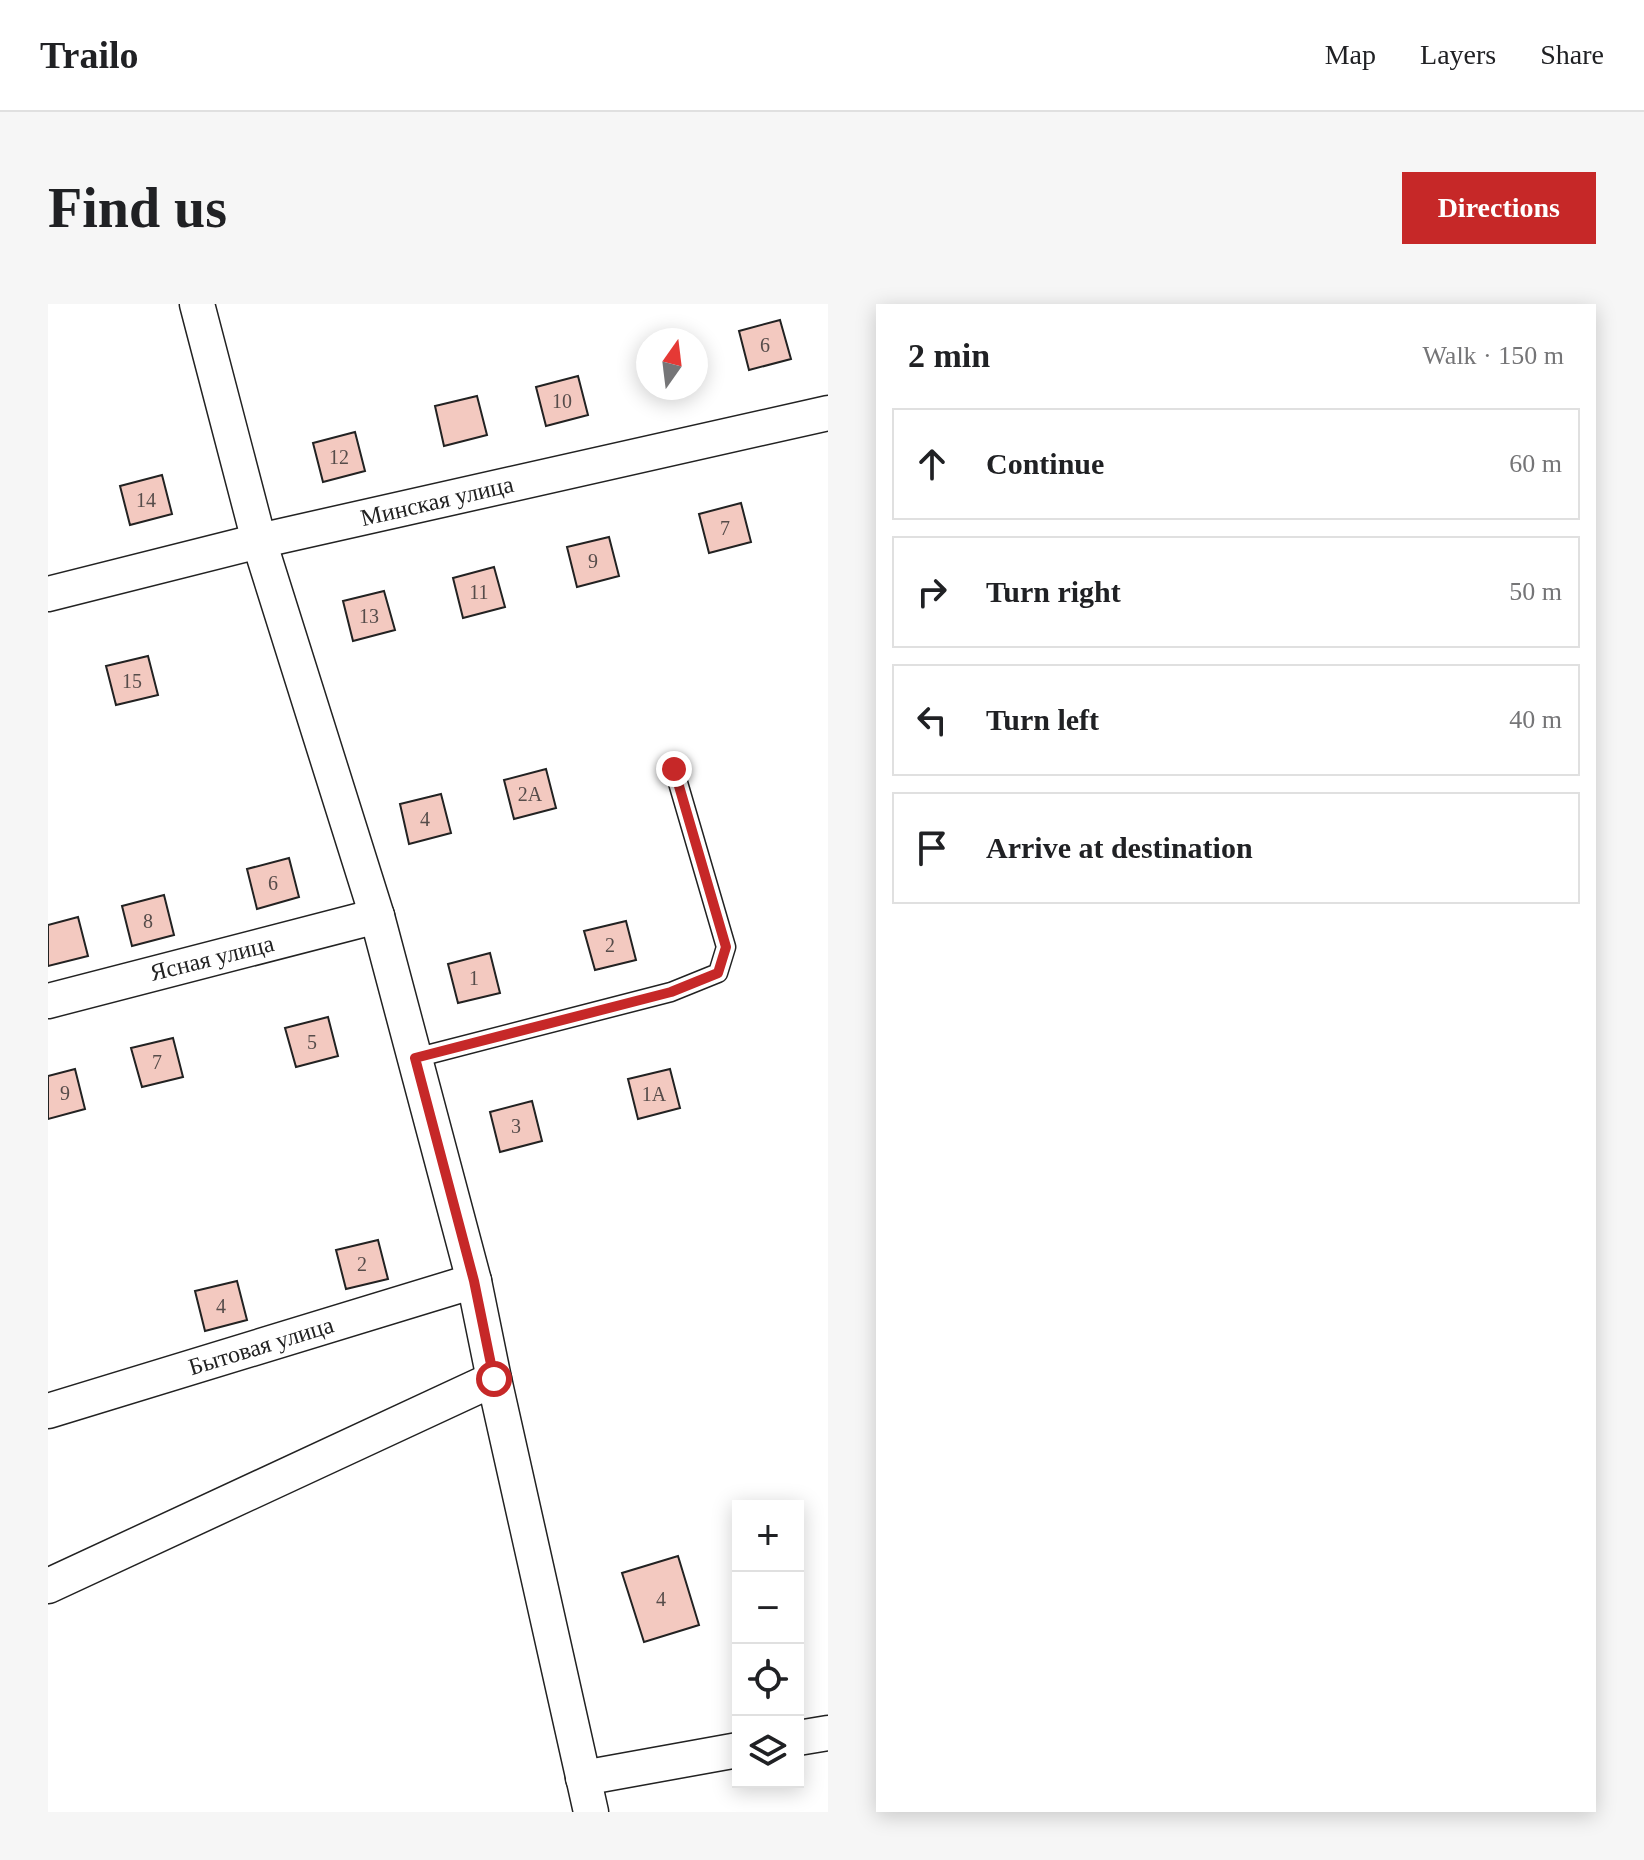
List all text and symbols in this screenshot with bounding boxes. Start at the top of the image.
text: Trailo [40,34,139,76]
text: Map [1325,39,1376,70]
text: Layers [1420,39,1496,70]
text: Share [1540,39,1604,70]
button: Directions [1402,172,1596,244]
text: Find us [48,177,227,239]
north arrow [636,328,708,400]
house number: 6 [760,334,770,356]
text: 2 min [908,337,990,374]
text: Walk · 150 m [1422,341,1564,370]
house number: 10 [552,390,572,412]
icon: ahead [910,442,954,486]
house number: 12 [329,446,349,468]
text: Continue [986,447,1104,480]
text: 60 m [1509,449,1562,478]
street label: Минская улица [358,471,516,531]
house number: 14 [136,489,156,511]
house number: 7 [720,517,730,539]
house number: 9 [588,550,598,572]
icon: right [910,570,954,614]
text: Turn right [986,575,1121,608]
text: 50 m [1509,577,1562,606]
house number: 11 [469,581,489,603]
house number: 13 [359,605,379,627]
house number: 15 [122,670,142,692]
icon: left [910,698,954,742]
text: Turn left [986,703,1099,736]
text: 40 m [1509,705,1562,734]
route end [656,751,692,787]
house number: 2А [518,783,543,805]
house number: 4 [420,808,430,830]
icon: arrive [910,826,954,870]
text: Arrive at destination [986,831,1253,864]
house number: 6 [268,872,278,894]
house number: 8 [143,910,153,932]
street label: Ясная улица [147,930,277,986]
house number: 2 [605,934,615,956]
house number: 1 [469,967,479,989]
house number: 5 [307,1031,317,1053]
house number: 7 [152,1051,162,1073]
house number: 9 [60,1082,70,1104]
house number: 1А [642,1083,667,1105]
house number: 3 [511,1115,521,1137]
house number: 2 [357,1253,367,1275]
house number: 4 [216,1295,226,1317]
street label: Бытовая улица [185,1312,337,1380]
route start [476,1361,512,1397]
map controls [732,1500,804,1788]
button: + [732,1500,804,1572]
button: − [732,1572,804,1644]
house number: 4 [656,1588,666,1610]
button: locate [732,1644,804,1716]
button: layers [732,1716,804,1788]

